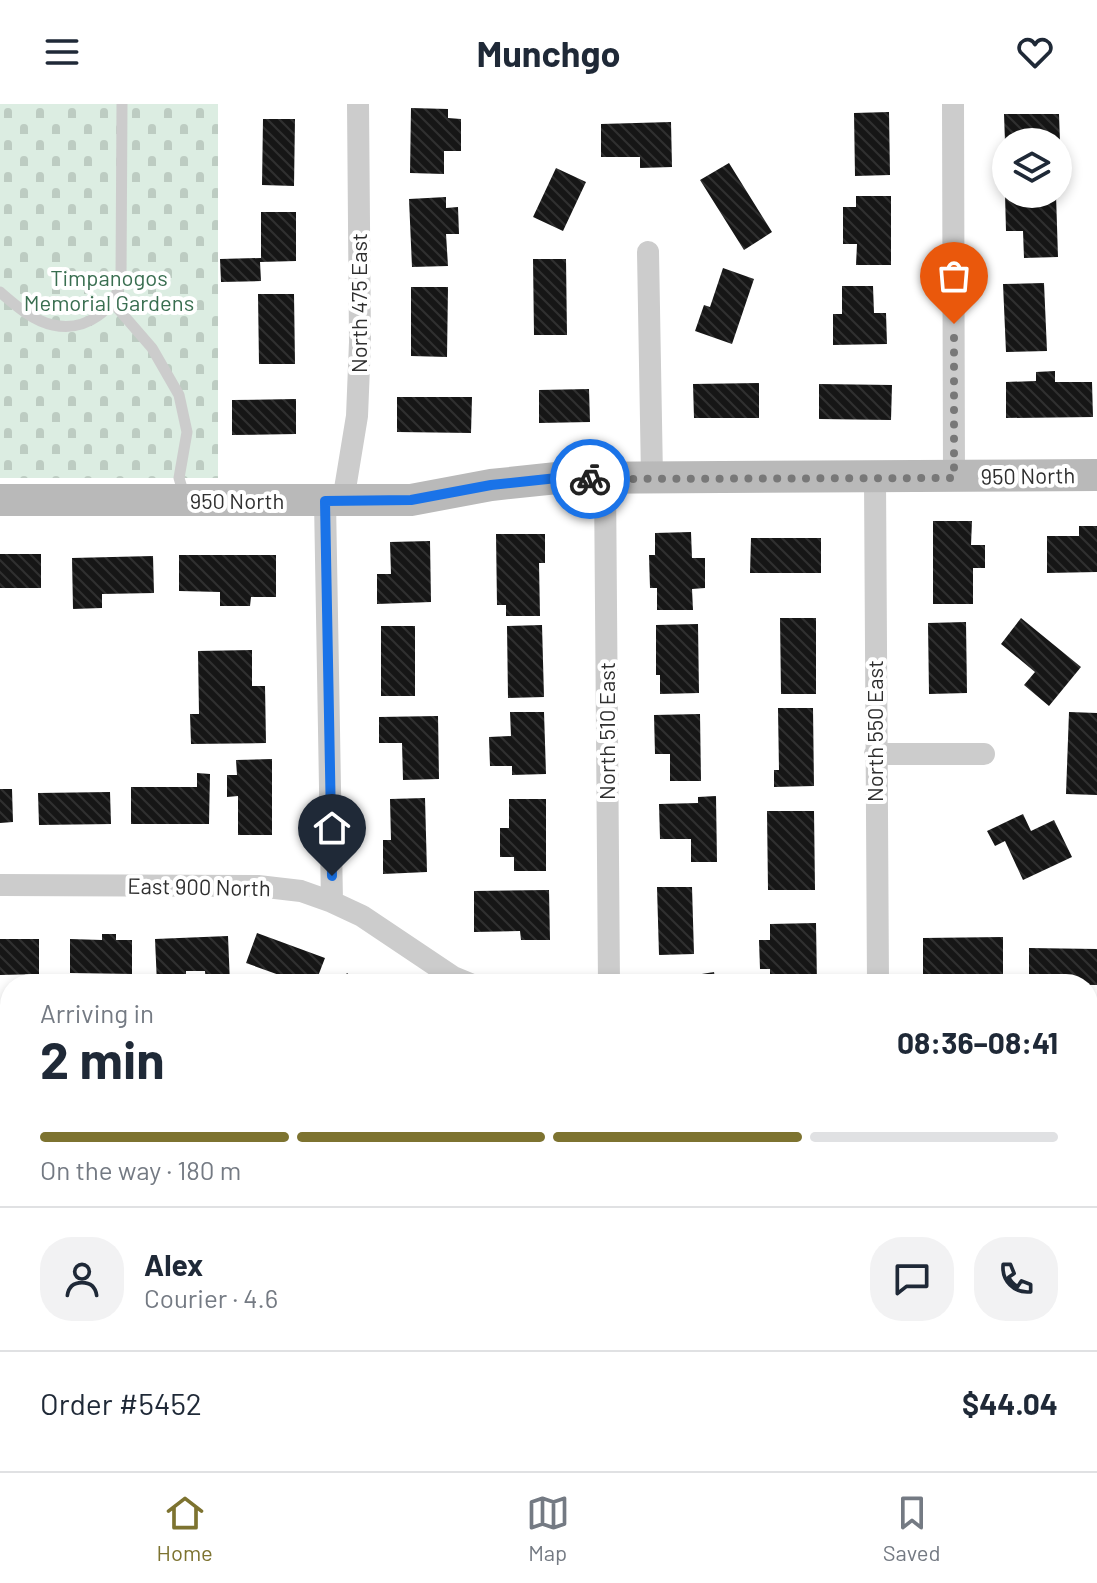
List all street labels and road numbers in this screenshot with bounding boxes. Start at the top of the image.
street label: North 475 East [345,233,371,373]
street label: 950 North [980,461,1076,489]
street label: 950 North [190,487,284,513]
street label: North 550 East [861,660,887,802]
street label: North 510 East [593,662,619,800]
street label: East 900 North [127,872,271,900]

